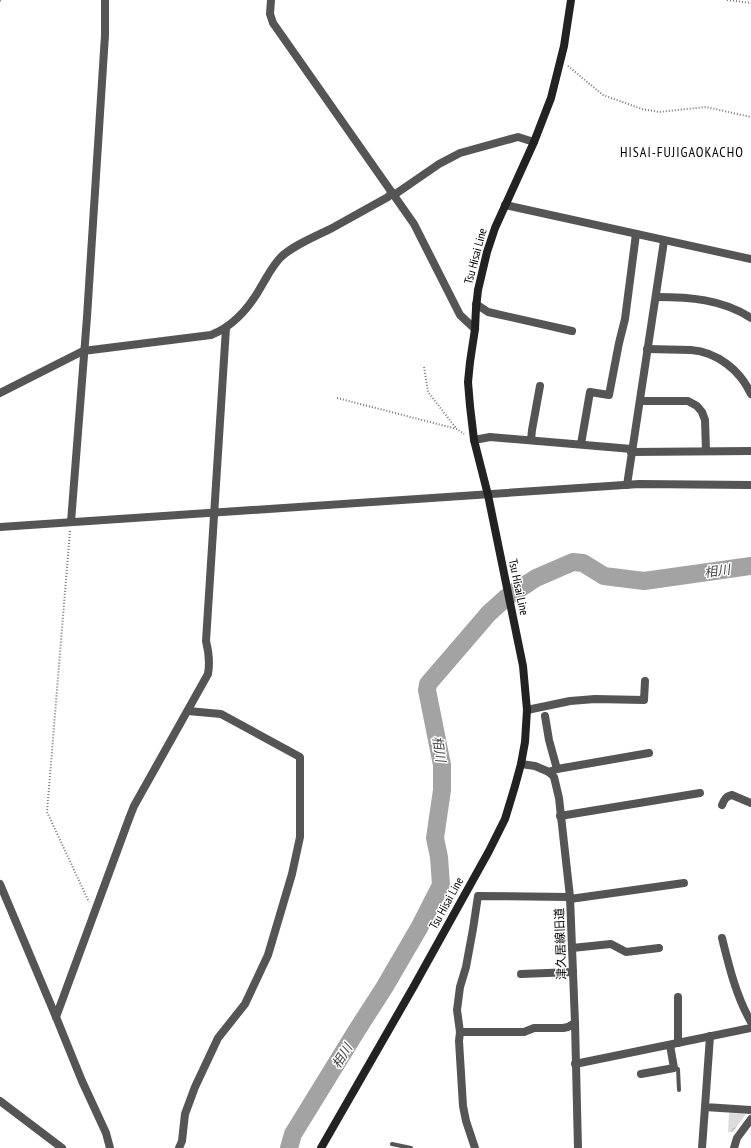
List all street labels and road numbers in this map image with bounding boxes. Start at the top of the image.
street label: Tsu Hisai Line [460,226,490,285]
street label: Tsu Hisai Line [506,558,532,616]
street label: Tsu Hisai Line [426,874,466,932]
street label: 津久居線旧道 [551,908,569,980]

